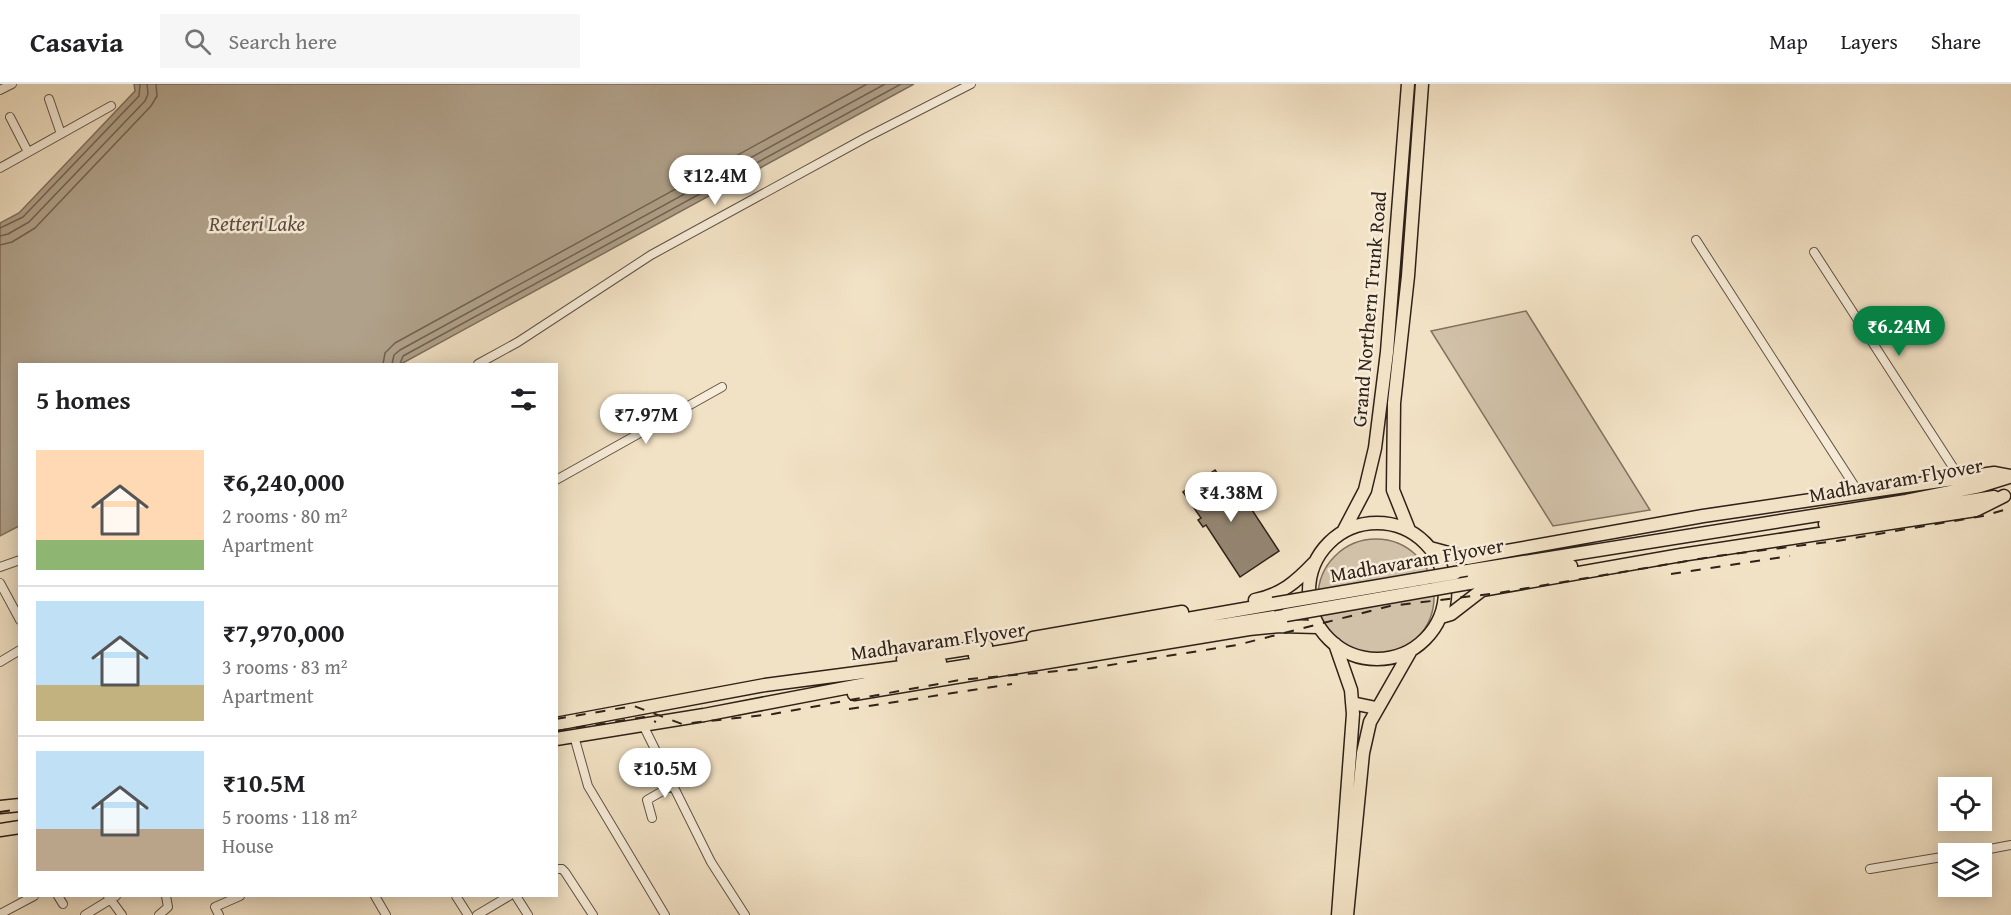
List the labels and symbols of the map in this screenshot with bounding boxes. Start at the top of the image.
pin: ₹12.4M [666,155,764,206]
street label: Grand Northern Trunk Road [1344,190,1393,428]
water label: Retteri Lake [208,208,305,239]
pin: ₹6.24M [1850,306,1948,357]
pin: ₹7.97M [597,394,695,445]
street label: Madhavaram Flyover [1807,450,1985,509]
pin: ₹4.38M [1182,472,1280,523]
street label: Madhavaram Flyover [1328,530,1506,589]
street label: Madhavaram Flyover [849,614,1027,667]
pin: ₹10.5M [616,748,714,799]

